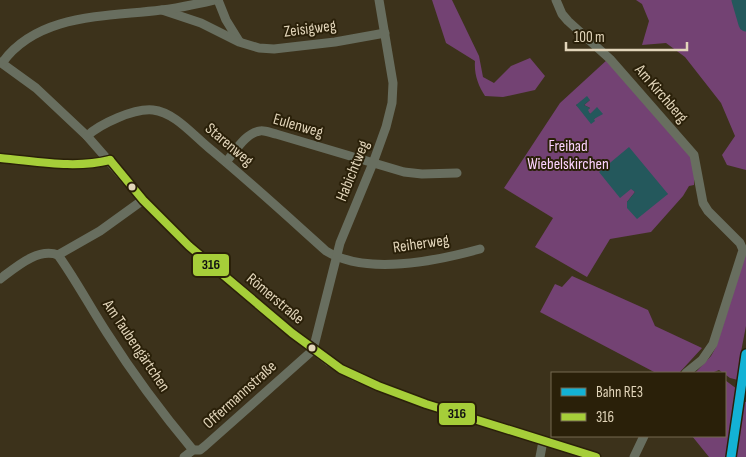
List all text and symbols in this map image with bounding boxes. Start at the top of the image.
street label: Zeisigweg [283,16,337,42]
scale bar [566,20,687,52]
text: 100 m [574,28,605,47]
street label: Am Kirchberg [630,60,692,127]
street label: Eulenweg [271,110,325,142]
street label: Starenweg [201,119,257,171]
park label: Freibad Wiebelskirchen [527,137,609,174]
street label: Habichtweg [332,138,374,204]
unlabelled marker [127,182,137,192]
street label: Reiherweg [392,231,450,257]
line badge: 316 [192,253,230,277]
text: 316 [202,256,221,273]
street label: Römerstraße [242,269,308,329]
street label: Am Taubengärtchen [98,296,174,395]
unlabelled marker [307,343,317,353]
street label: Offermannstraße [199,357,281,433]
legend [551,372,726,437]
text: Bahn RE3 [596,383,643,402]
line badge: 316 [438,402,476,426]
text: 316 [448,405,467,422]
text: 316 [596,408,614,427]

